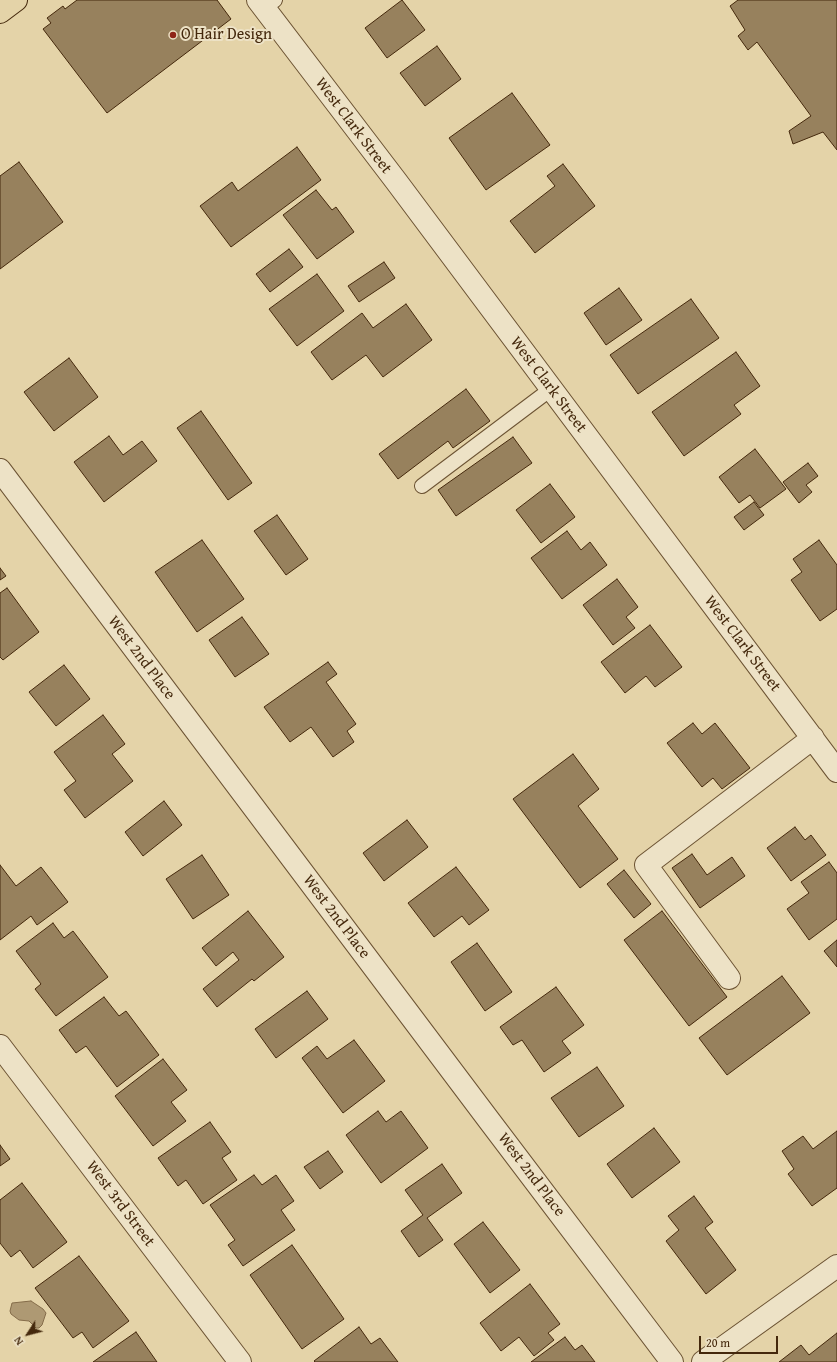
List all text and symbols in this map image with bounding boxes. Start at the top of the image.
place label: O Hair Design [181,25,272,45]
marker: O Hair Design [168,30,178,40]
street label: West Clark Street [311,74,395,178]
street label: West Clark Street [506,333,590,437]
street label: West Clark Street [700,592,784,696]
street label: West 2nd Place [103,612,179,704]
street label: West 2nd Place [298,871,374,963]
street label: West 2nd Place [493,1129,569,1221]
street label: West 3rd Street [81,1157,159,1251]
north arrow [8,1314,48,1354]
scale bar [701,1328,780,1354]
text: N [10,1333,27,1349]
text: 20 m [706,1334,730,1351]

